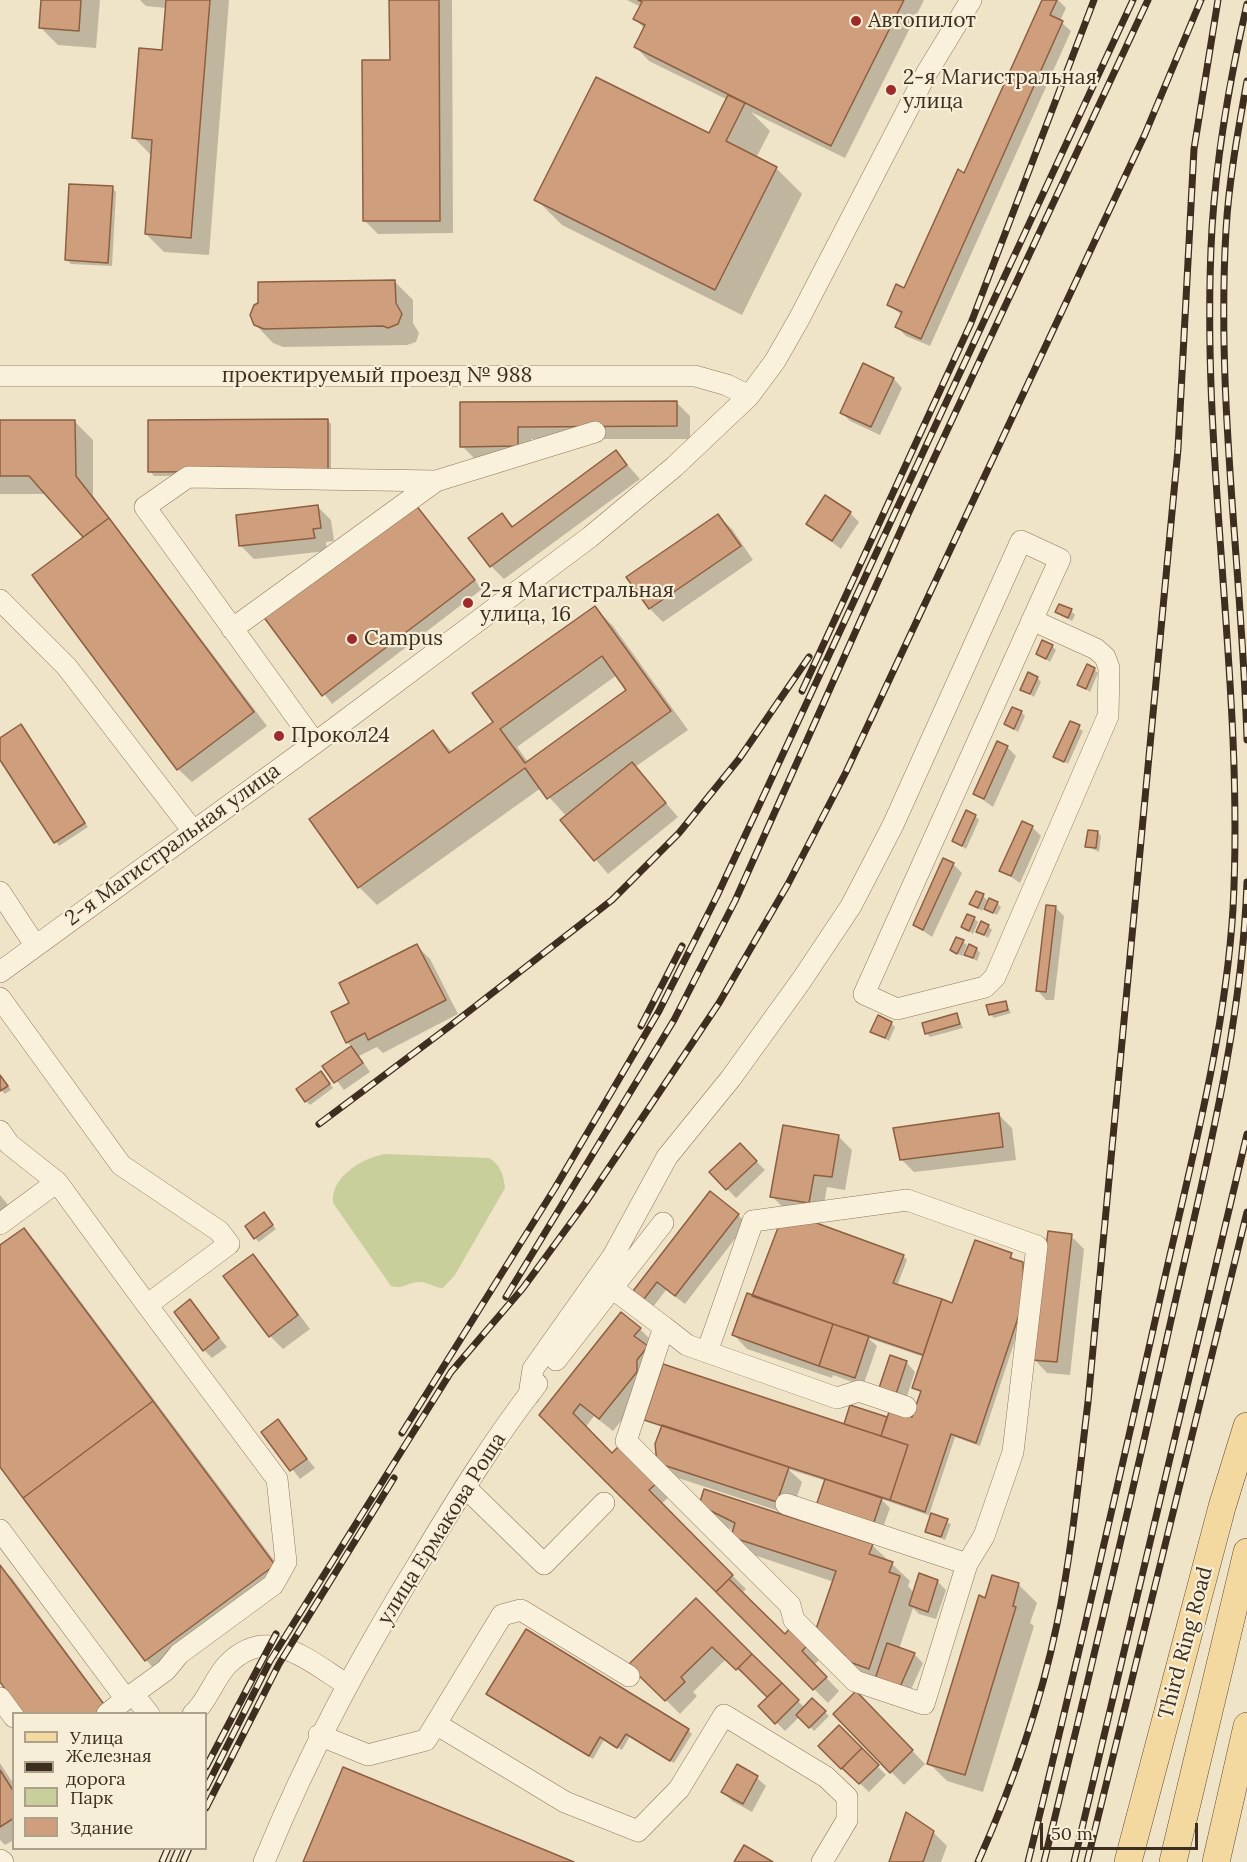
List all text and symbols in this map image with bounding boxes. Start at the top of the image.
place label: Автопилот [868,8,976,34]
marker: Автопилот [849,14,863,28]
place label: 2-я Магистральная улица [903,65,1097,115]
marker: 2-я Магистральная улица [884,83,898,97]
street label: проектируемый проезд № 988 [222,363,532,389]
place label: 2-я Магистральная улица, 16 [480,578,674,628]
marker: 2-я Магистральная улица, 16 [461,596,475,610]
place label: Campus [364,626,443,652]
marker: Campus [345,632,359,646]
place label: Прокол24 [291,723,390,749]
marker: Прокол24 [272,729,286,743]
street label: 2-я Магистральная улица [60,758,286,932]
street label: улица Ермакова Роща [372,1428,512,1630]
street label: Third Ring Road [1154,1564,1218,1722]
legend [12,1712,207,1850]
text: Улица [70,1726,123,1749]
text: Железная дорога [66,1744,152,1790]
text: Парк [70,1786,113,1809]
scale bar [1043,1811,1200,1849]
text: Здание [70,1816,133,1839]
text: 50 m [1051,1822,1093,1845]

